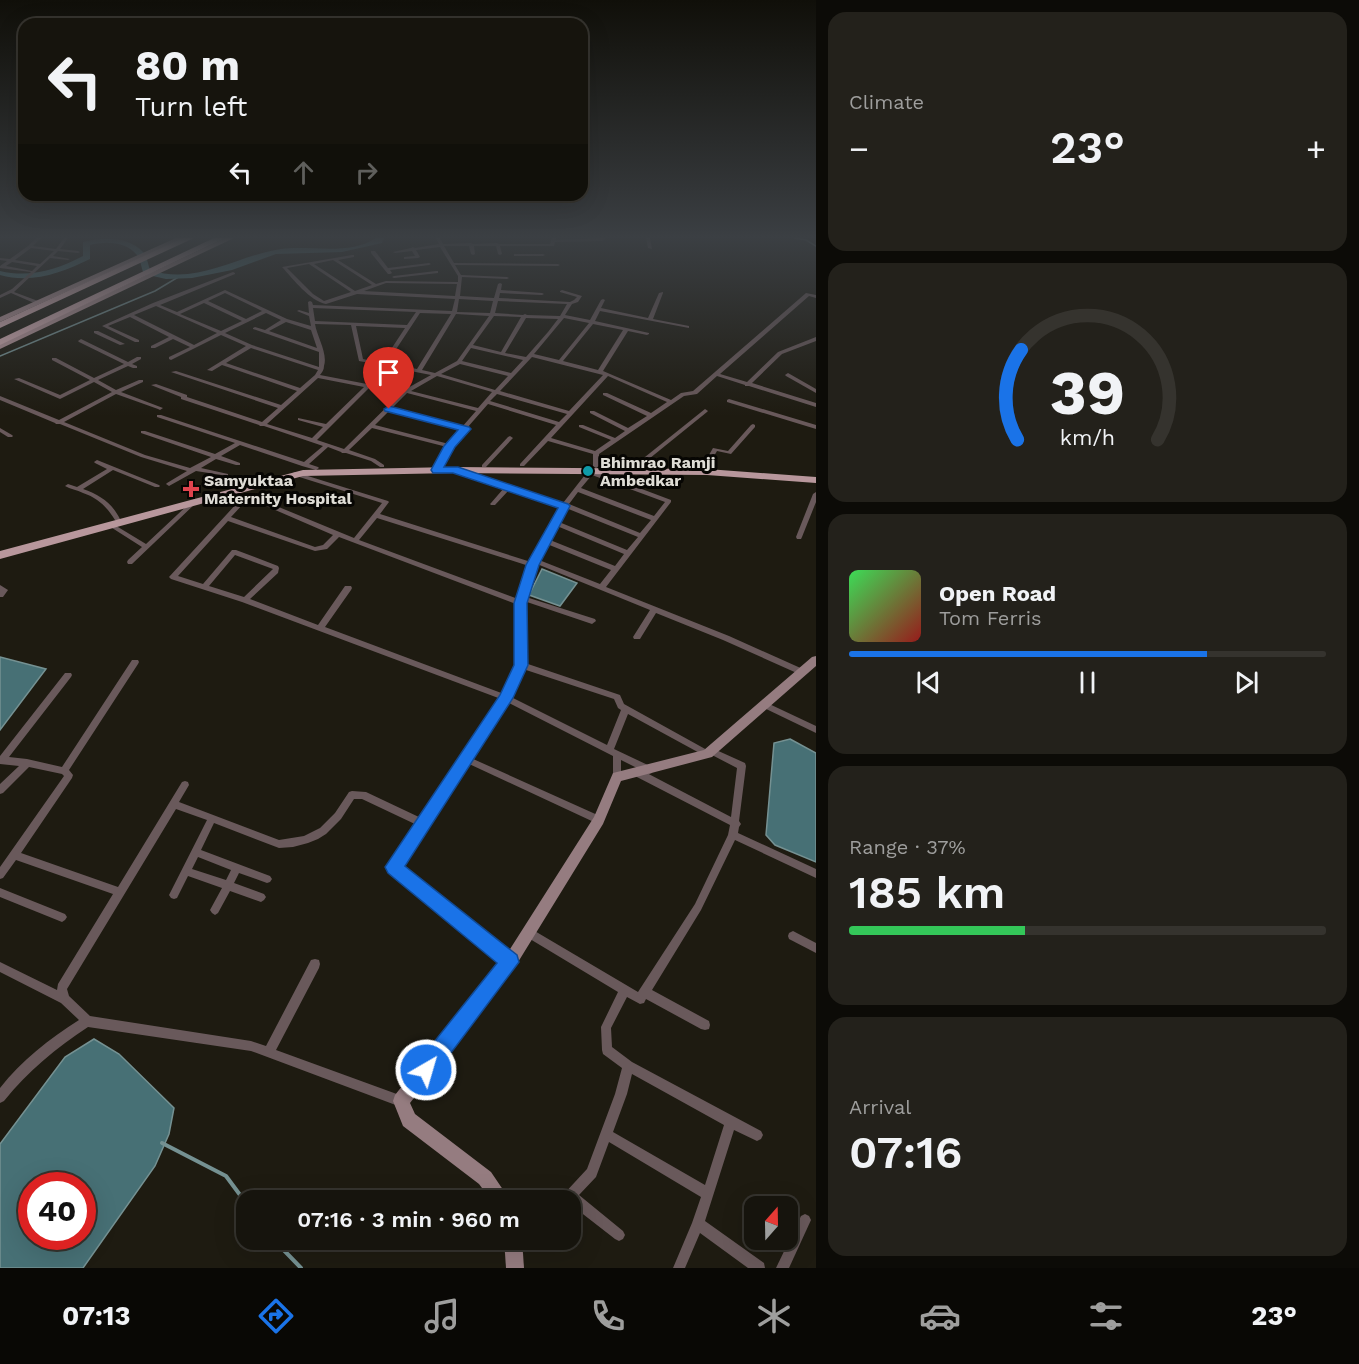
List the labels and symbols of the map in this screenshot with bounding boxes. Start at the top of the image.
pin [363,347,414,409]
place label: Bhimrao Ramji Ambedkar [600,453,715,490]
marker: Bhimrao Ramji Ambedkar [581,464,595,478]
place label: Samyuktaa Maternity Hospital [204,471,352,508]
marker: Samyuktaa Maternity Hospital [182,480,200,498]
position arrow [394,1038,458,1102]
speed limit sign: 40 [18,1172,96,1250]
north arrow [744,1196,798,1250]

